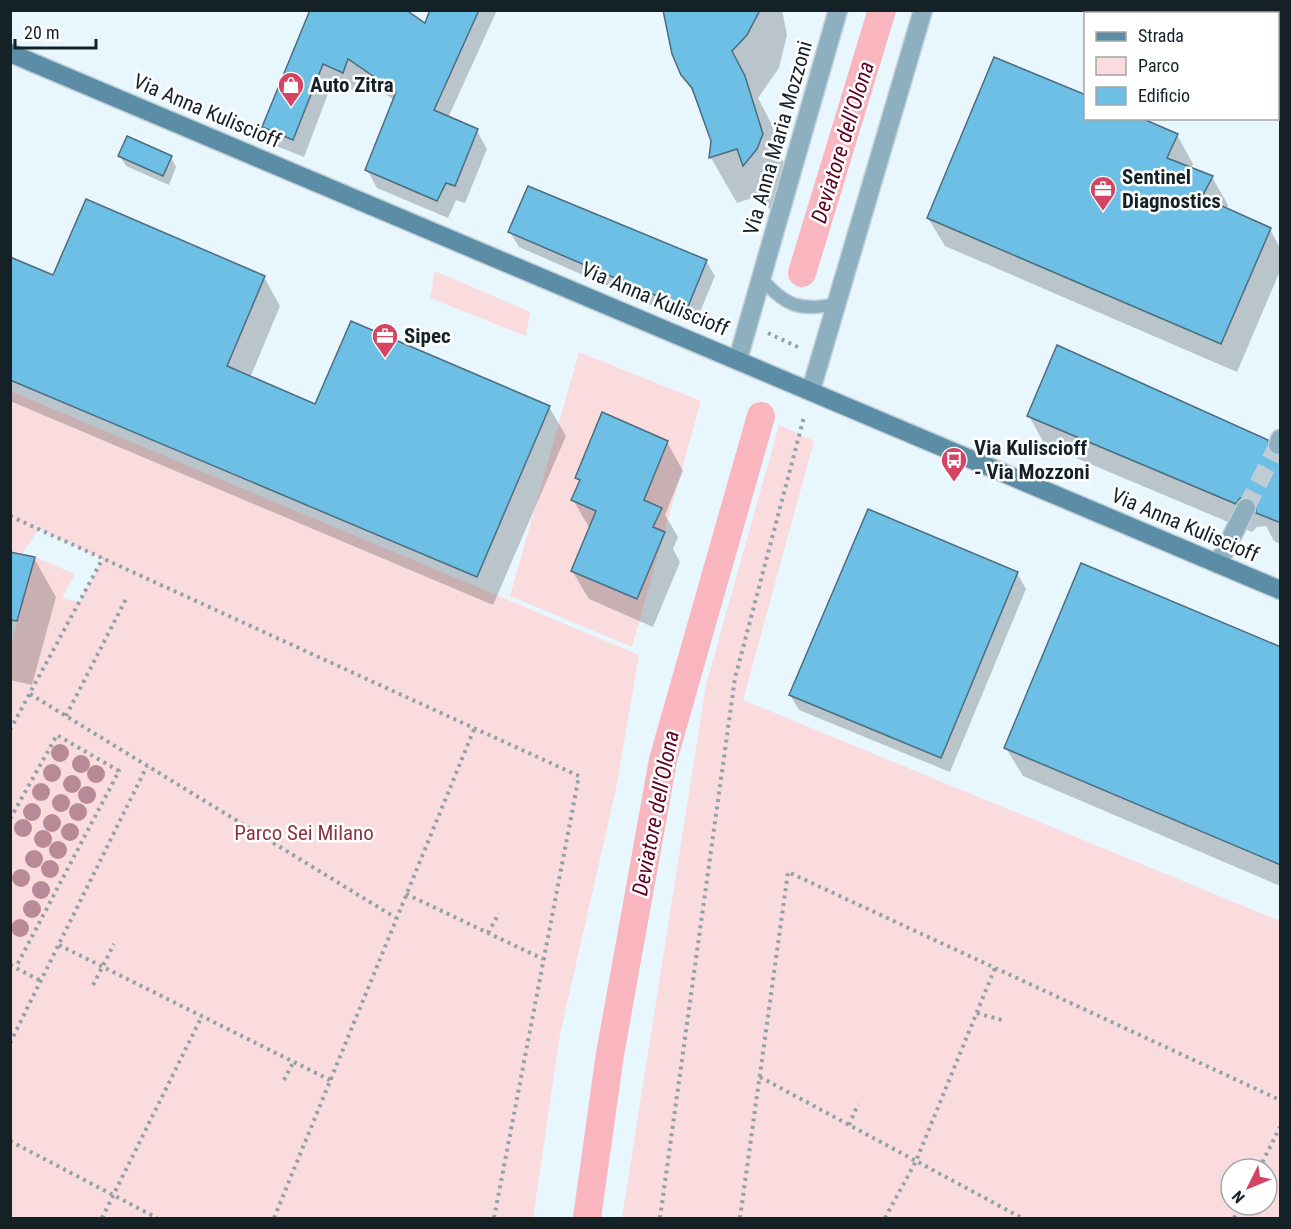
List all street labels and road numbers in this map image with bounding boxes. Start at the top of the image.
street label: Via Anna Maria Mozzoni [739,38,817,238]
street label: Via Anna Kuliscioff [130,69,285,153]
street label: Via Anna Kuliscioff [578,257,733,341]
street label: Via Anna Kuliscioff [1108,483,1263,567]

